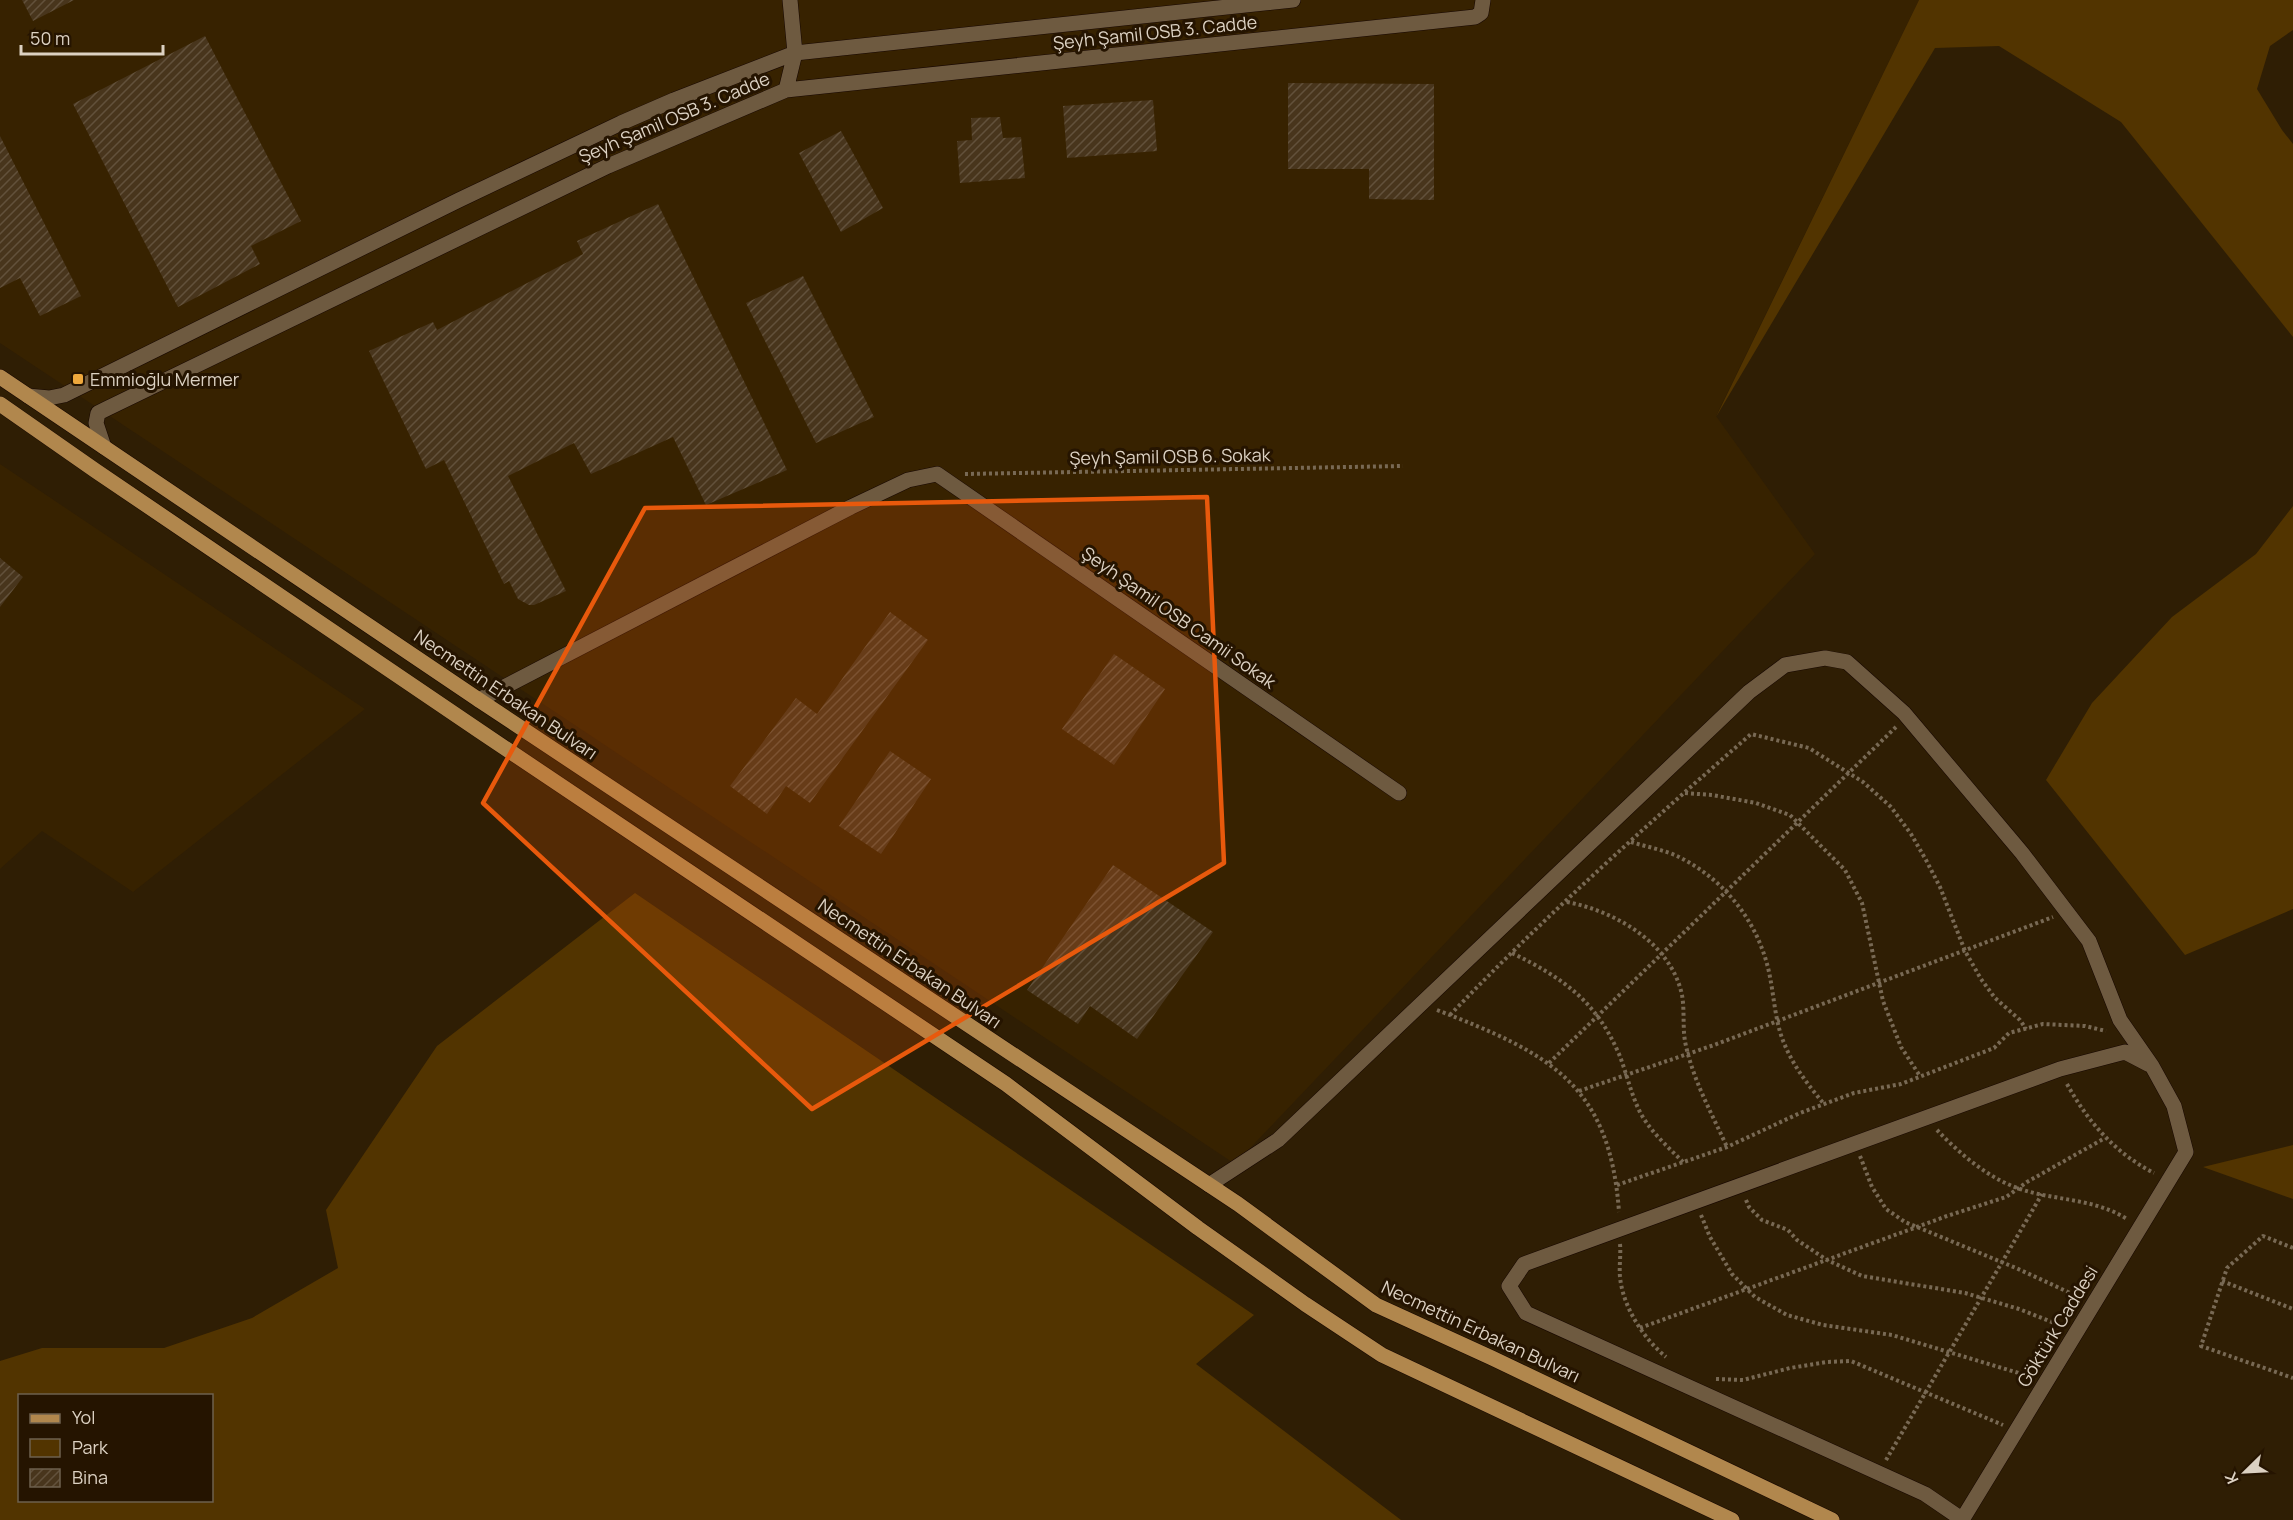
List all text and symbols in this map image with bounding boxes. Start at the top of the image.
street label: Şeyh Şamil OSB 3. Cadde [1052,9,1258,55]
scale bar [21,18,164,56]
text: 50 m [30,26,70,50]
street label: Şeyh Şamil OSB 3. Cadde [575,66,773,168]
place label: Emmioğlu Mermer [90,367,240,391]
marker: Emmioğlu Mermer [71,372,85,386]
street label: Şeyh Şamil OSB 6. Sokak [1069,442,1272,470]
street label: Şeyh Şamil OSB Camii Sokak [1077,541,1282,694]
street label: Necmettin Erbakan Bulvarı [410,624,602,764]
street label: Necmettin Erbakan Bulvarı [814,893,1006,1033]
street label: Göktürk Caddesi [2011,1261,2103,1391]
street label: Necmettin Erbakan Bulvarı [1378,1274,1584,1388]
legend [18,1394,213,1502]
text: Yol [72,1405,95,1429]
text: Park [72,1435,109,1459]
north arrow [2215,1442,2275,1502]
text: Bina [72,1465,108,1489]
text: K [2219,1468,2243,1487]

